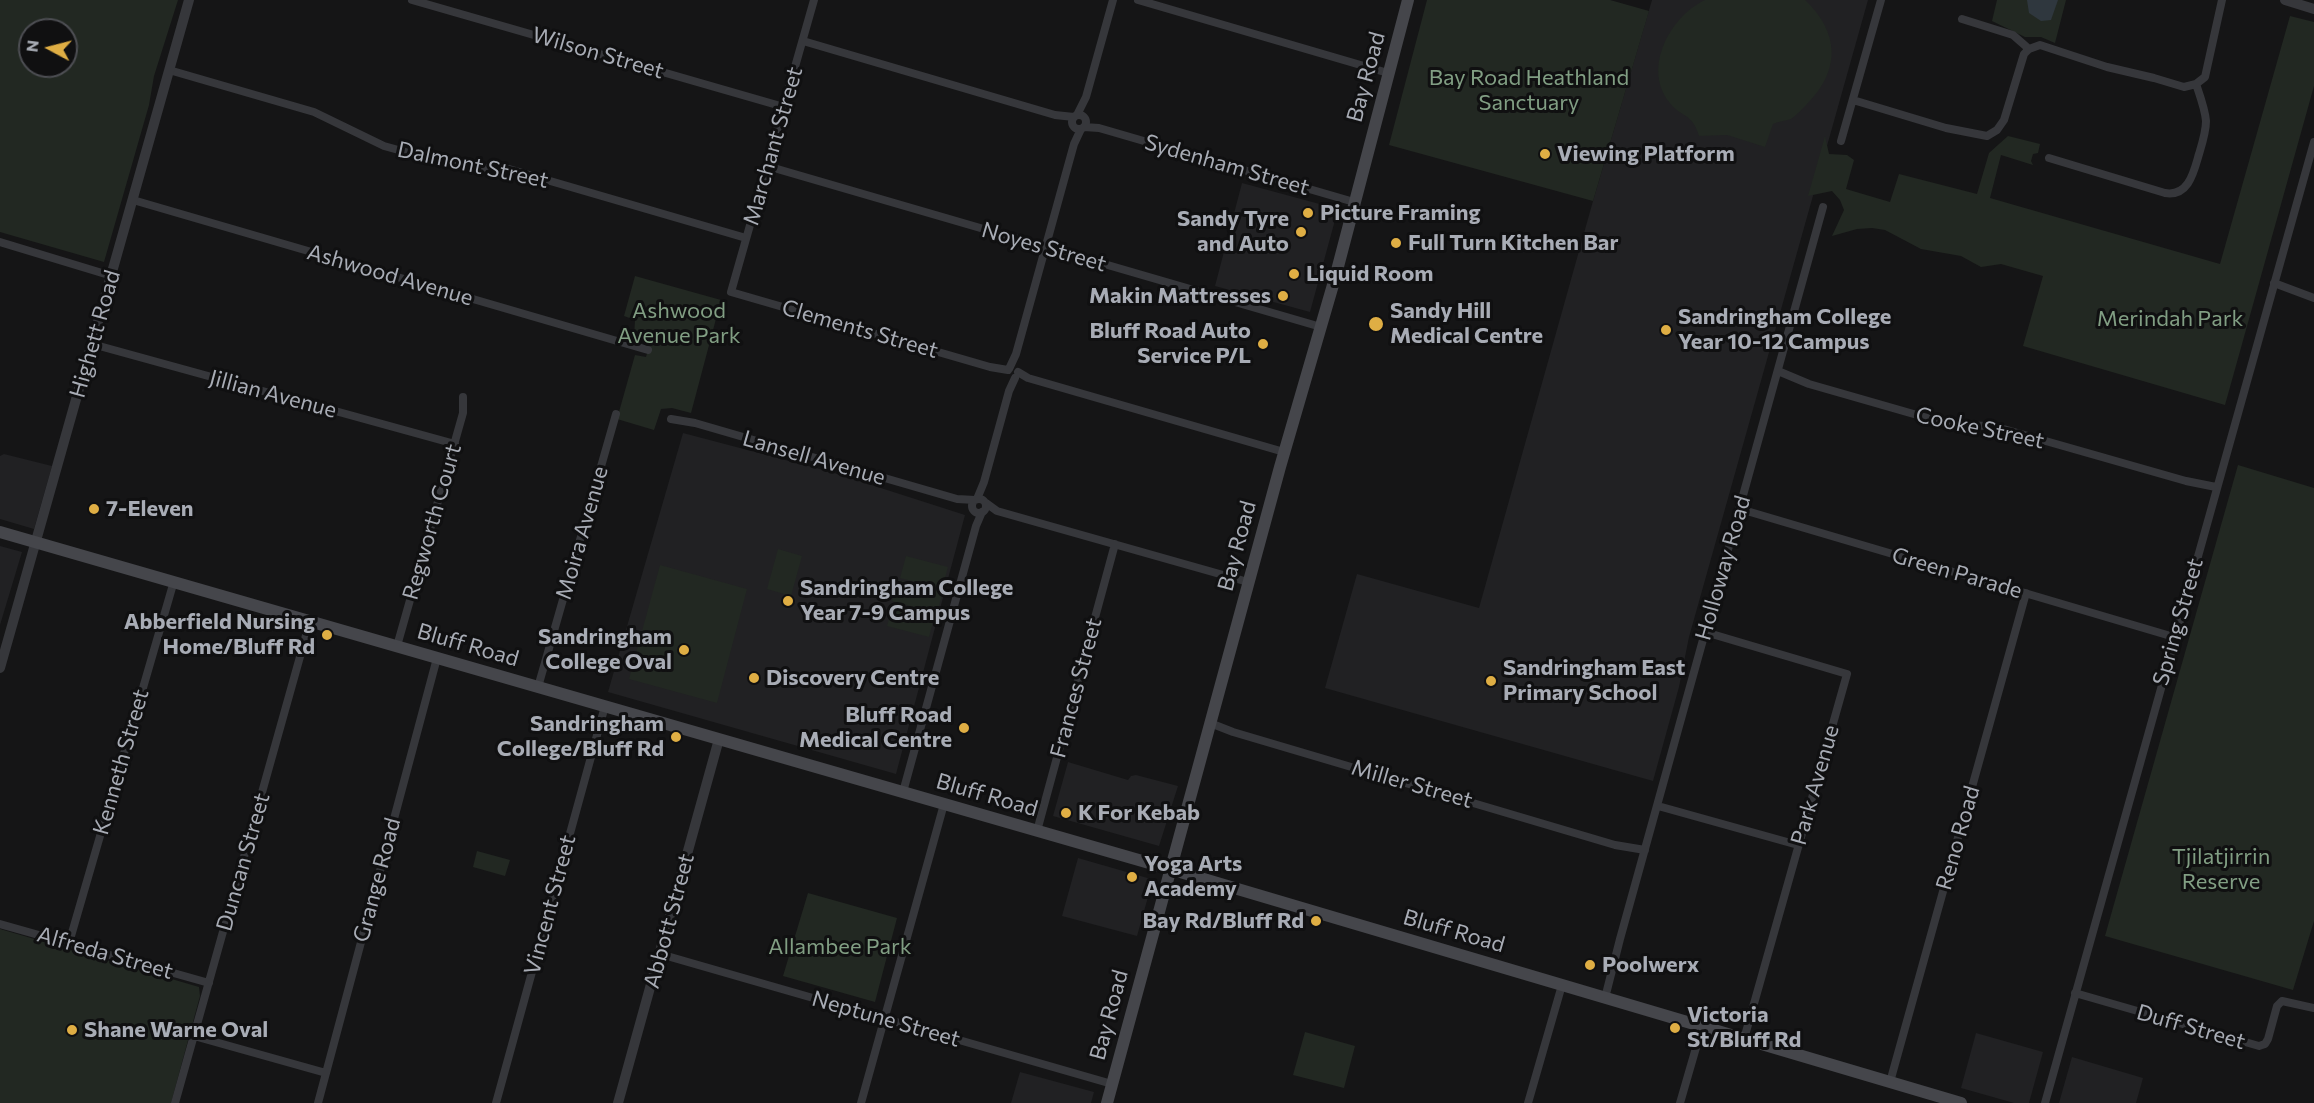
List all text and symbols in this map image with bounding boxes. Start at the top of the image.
north arrow [18,18,78,78]
street label: Wilson Street [529,22,667,84]
street label: Bay Road [1341,29,1391,125]
text: N [21,39,42,53]
street label: Marchant Street [738,64,808,228]
park label: Bay Road Heathland Sanctuary [1429,65,1629,116]
street label: Sydenham Street [1142,129,1312,201]
street label: Dalmont Street [395,136,551,194]
place label: Viewing Platform [1557,141,1735,167]
marker: Viewing Platform [1538,147,1552,161]
place label: Picture Framing [1320,200,1481,226]
place label: Sandy Tyre and Auto [1177,206,1289,258]
marker: Picture Framing [1301,206,1315,220]
street label: Noyes Street [979,217,1109,277]
marker: Sandy Tyre and Auto [1294,225,1308,239]
place label: Full Turn Kitchen Bar [1408,230,1618,256]
marker: Full Turn Kitchen Bar [1389,236,1403,250]
street label: Ashwood Avenue [304,239,476,311]
place label: Liquid Room [1306,261,1433,287]
street label: Highett Road [64,267,126,401]
marker: Liquid Room [1287,267,1301,281]
place label: Makin Mattresses [1089,283,1271,309]
marker: Makin Mattresses [1276,289,1290,303]
street label: Clements Street [779,294,941,364]
park label: Ashwood Avenue Park [617,298,741,350]
place label: Sandy Hill Medical Centre [1390,298,1543,350]
place label: Sandringham College Year 10-12 Campus [1678,304,1891,356]
park label: Merindah Park [2097,306,2243,332]
marker: Sandy Hill Medical Centre [1367,315,1385,333]
place label: Bluff Road Auto Service P/L [1090,318,1251,370]
marker: Sandringham College Year 10-12 Campus [1659,323,1673,337]
marker: Bluff Road Auto Service P/L [1256,337,1270,351]
street label: Jillian Avenue [207,364,339,424]
street label: Cooke Street [1913,401,2047,455]
street label: Lansell Avenue [740,425,888,491]
street label: Regworth Court [397,441,467,603]
street label: Moira Avenue [550,463,614,603]
street label: Holloway Road [1690,493,1756,643]
place label: 7-Eleven [106,496,194,522]
street label: Bay Road [1212,498,1262,594]
marker: 7-Eleven [87,502,101,516]
street label: Green Parade [1889,542,2025,604]
street label: Spring Street [2147,555,2209,689]
place label: Sandringham College Year 7-9 Campus [800,575,1013,626]
marker: Sandringham College Year 7-9 Campus [781,594,795,608]
place label: Abberfield Nursing Home/Bluff Rd [124,609,315,660]
street label: Frances Street [1045,615,1107,761]
street label: Bluff Road [414,618,522,672]
place label: Sandringham College Oval [538,624,672,676]
marker: Abberfield Nursing Home/Bluff Rd [320,628,334,642]
marker: Sandringham College Oval [677,643,691,657]
place label: Sandringham East Primary School [1503,655,1685,706]
place label: Discovery Centre [766,665,939,691]
marker: Discovery Centre [747,671,761,685]
marker: Sandringham East Primary School [1484,674,1498,688]
street label: Kenneth Street [88,686,154,838]
place label: Bluff Road Medical Centre [799,702,952,754]
place label: Sandringham College/Bluff Rd [497,711,664,762]
marker: Bluff Road Medical Centre [957,721,971,735]
street label: Park Avenue [1785,722,1845,848]
marker: Sandringham College/Bluff Rd [669,730,683,744]
street label: Miller Street [1348,754,1476,814]
street label: Bluff Road [933,768,1041,822]
street label: Reno Road [1931,783,1985,893]
street label: Duncan Street [211,790,275,934]
place label: K For Kebab [1078,800,1200,826]
marker: K For Kebab [1059,806,1073,820]
street label: Grange Road [348,815,406,945]
street label: Vincent Street [519,832,581,978]
park label: Tjilatjirrin Reserve [2172,844,2270,896]
street label: Abbott Street [638,851,700,991]
place label: Yoga Arts Academy [1144,851,1242,902]
marker: Yoga Arts Academy [1125,870,1139,884]
street label: Bluff Road [1400,904,1508,958]
place label: Bay Rd/Bluff Rd [1143,908,1304,934]
marker: Bay Rd/Bluff Rd [1309,914,1323,928]
street label: Alfreda Street [34,921,176,985]
park label: Allambee Park [768,934,912,960]
place label: Poolwerx [1602,952,1699,978]
marker: Poolwerx [1583,958,1597,972]
street label: Bay Road [1084,967,1134,1063]
street label: Neptune Street [809,985,963,1053]
street label: Duff Street [2134,999,2248,1055]
place label: Victoria St/Bluff Rd [1687,1002,1801,1054]
place label: Shane Warne Oval [84,1017,268,1043]
marker: Victoria St/Bluff Rd [1668,1021,1682,1035]
marker: Shane Warne Oval [65,1023,79,1037]

